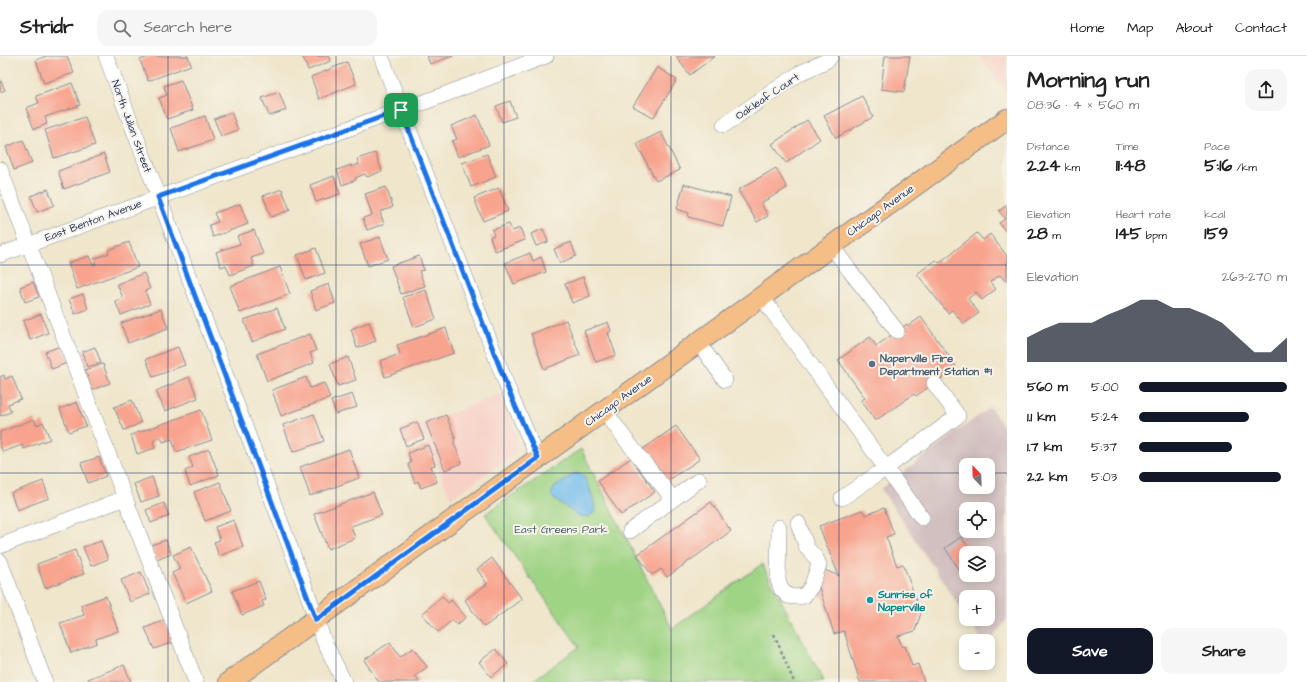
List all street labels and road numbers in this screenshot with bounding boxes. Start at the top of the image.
street label: Oakleaf Court [732,69,803,123]
street label: North Julian Street [108,78,155,175]
street label: Chicago Avenue [844,181,917,241]
street label: East Benton Avenue [43,196,144,245]
street label: Chicago Avenue [582,371,655,431]

